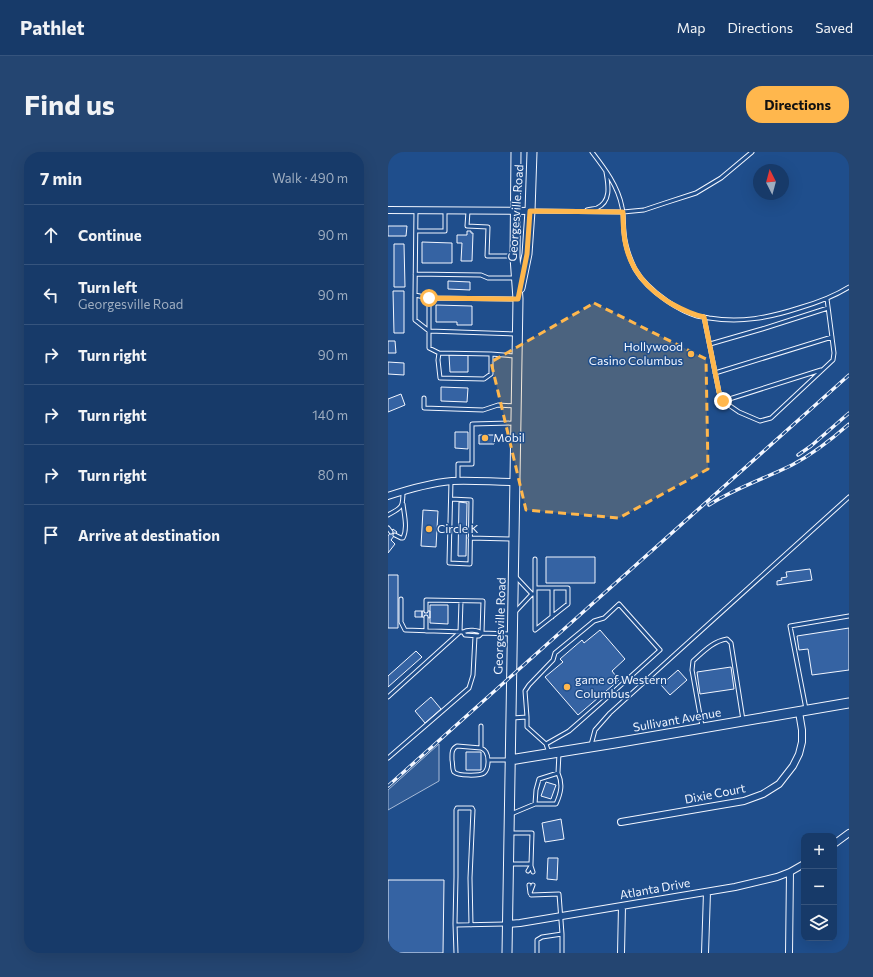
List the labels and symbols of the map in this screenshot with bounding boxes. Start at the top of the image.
street label: Georgesville Road [505,164,525,262]
north arrow [753,164,789,200]
route start [420,289,438,307]
place label: Hollywood Casino Columbus [589,339,683,367]
marker: Hollywood Casino Columbus [686,349,696,359]
route end [714,392,732,410]
place label: Mobil [493,430,525,444]
marker: Mobil [480,433,490,443]
place label: Circle K [437,521,479,535]
marker: Circle K [424,524,434,534]
street label: Georgesville Road [490,577,508,675]
place label: game of Western Columbus [575,672,667,700]
marker: game of Western Columbus [562,682,572,692]
street label: Sullivant Avenue [632,704,722,734]
street label: Dixie Court [683,780,747,806]
street label: Atlanta Drive [618,875,691,901]

